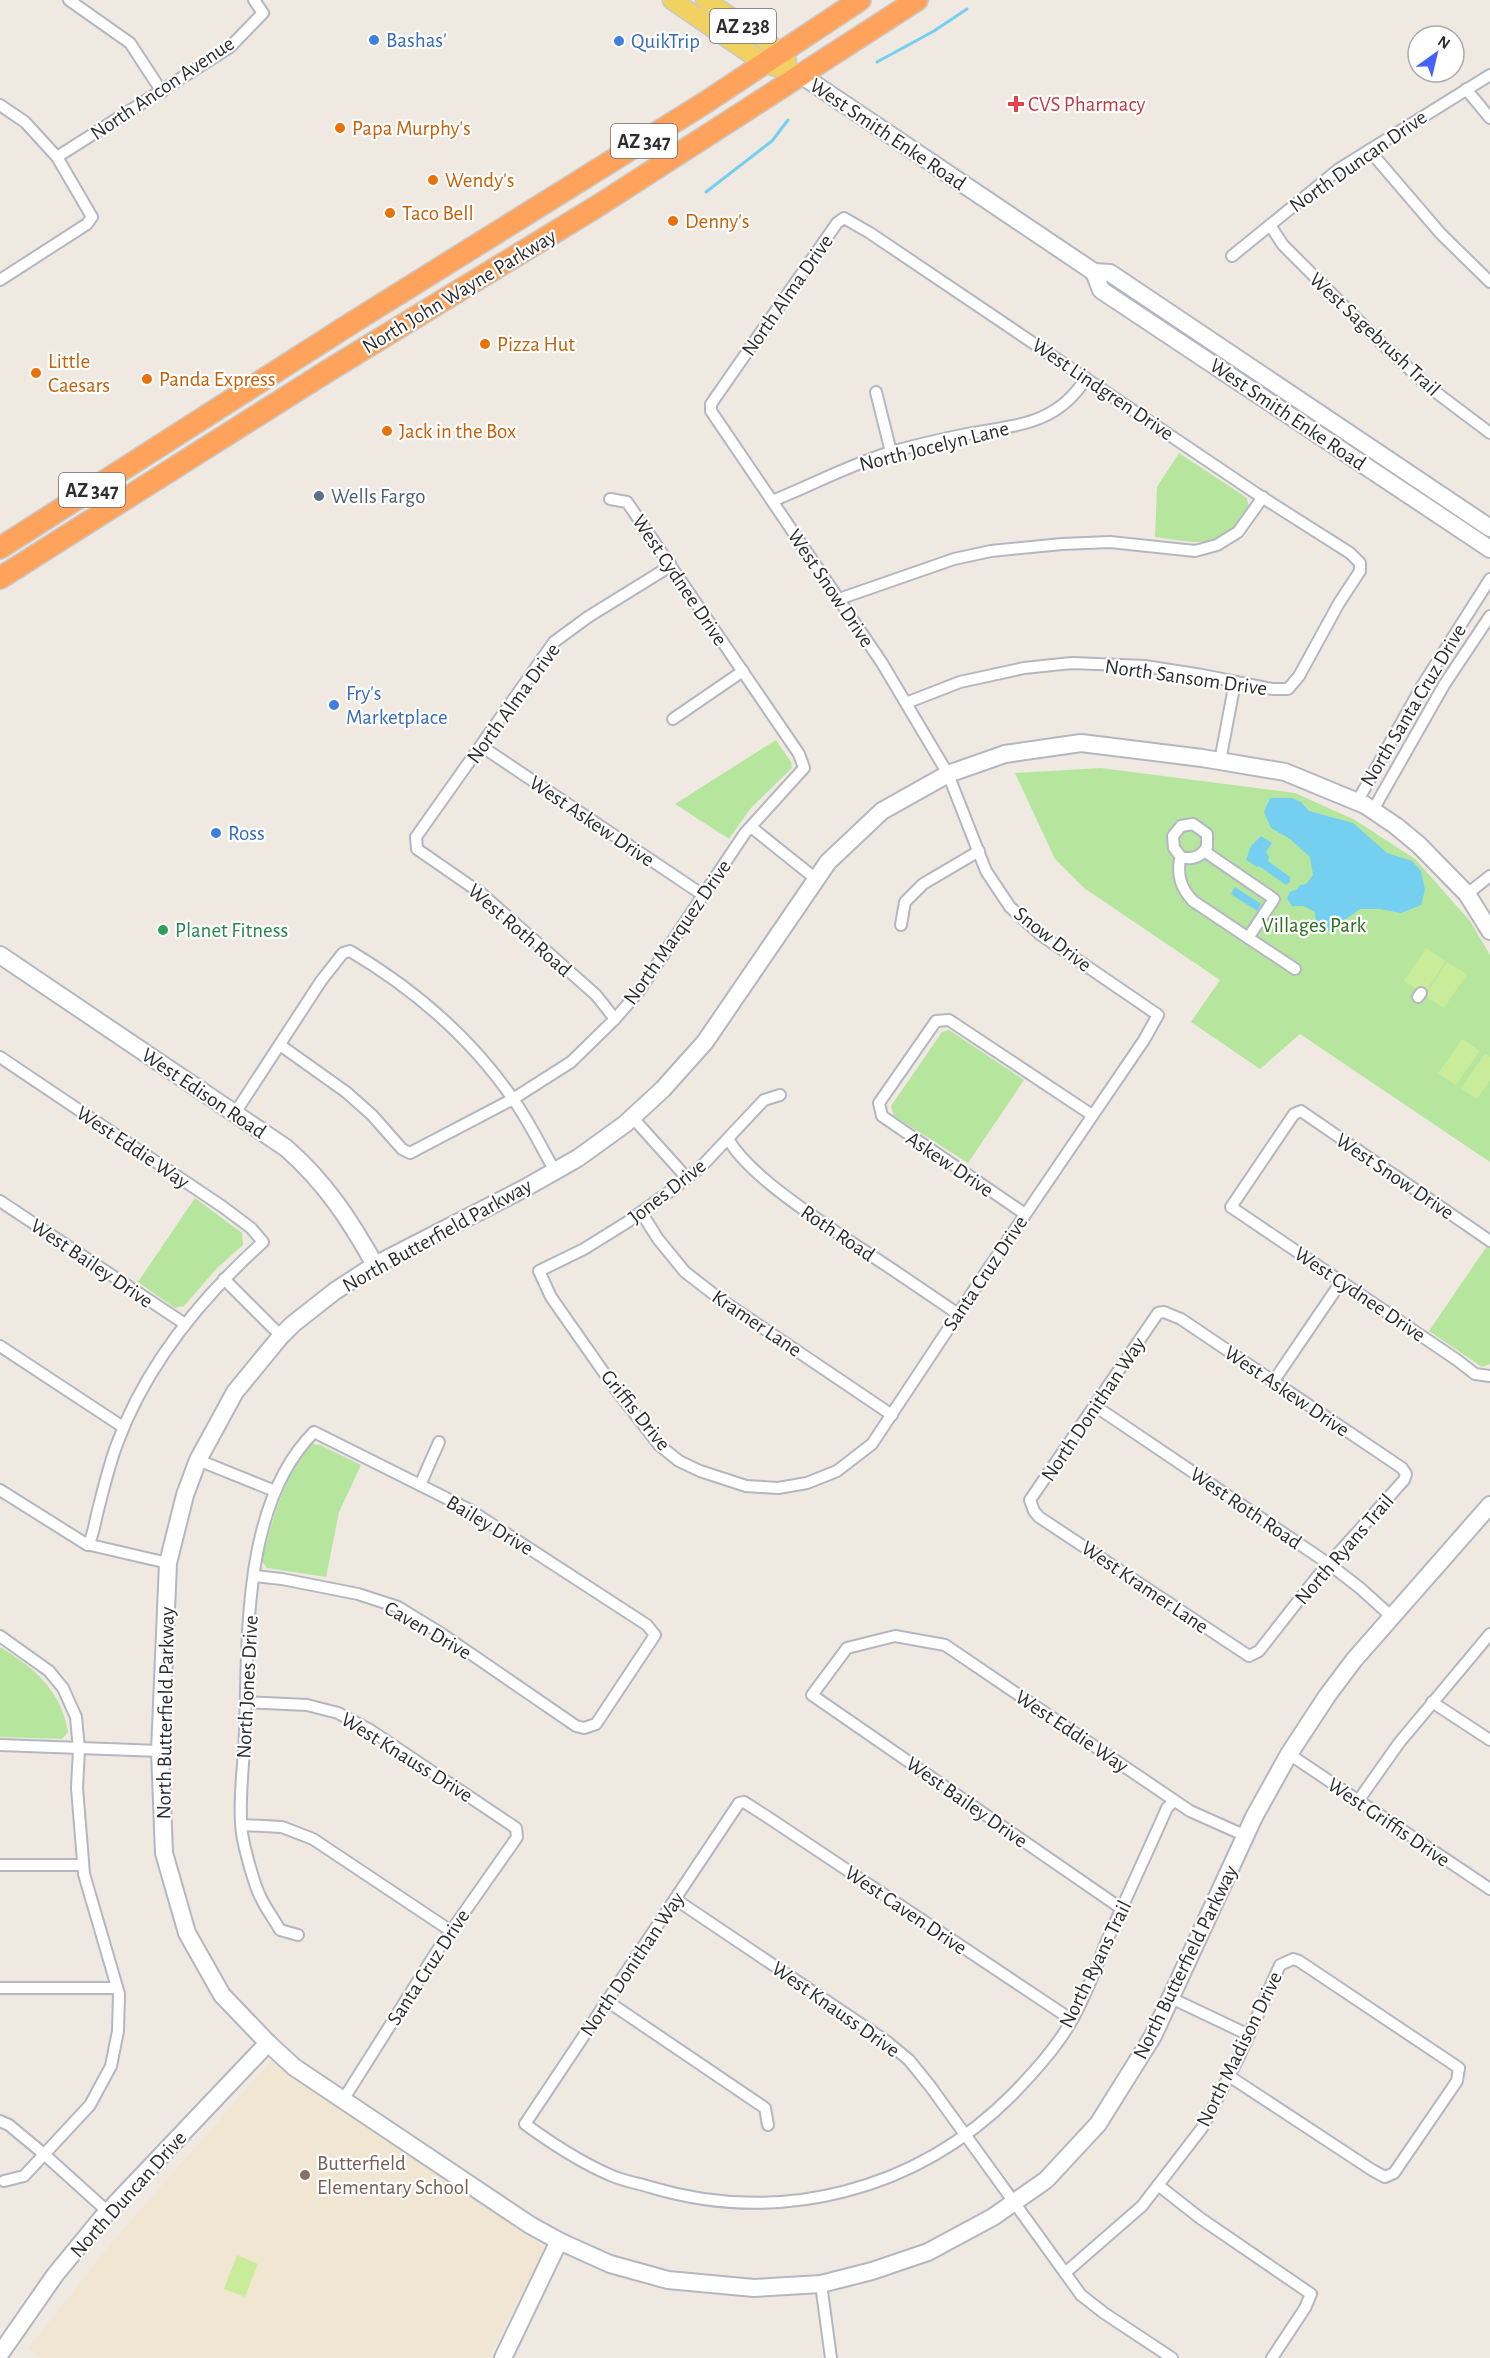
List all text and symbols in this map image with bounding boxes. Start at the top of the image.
road number: AZ 238 [710,9,776,43]
north arrow [1406,24,1466,84]
place label: Bashas' [386,30,447,51]
place label: QuikTrip [631,31,700,52]
street label: North Ancon Avenue [87,33,238,144]
marker: Bashas' [367,33,381,47]
text: N [1435,33,1453,52]
marker: QuikTrip [612,34,626,48]
street label: West Smith Enke Road [806,75,970,194]
place label: CVS Pharmacy [1028,94,1146,115]
marker: CVS Pharmacy [1009,97,1023,111]
street label: North Duncan Drive [1286,106,1431,217]
place label: Papa Murphy's [352,118,471,139]
marker: Papa Murphy's [333,121,347,135]
road number: AZ 347 [611,124,677,158]
place label: Wendy's [445,170,514,191]
marker: Wendy's [426,173,440,187]
place label: Taco Bell [402,203,474,224]
marker: Taco Bell [383,206,397,220]
place label: Denny's [685,211,750,232]
marker: Denny's [666,214,680,228]
street label: North John Wayne Parkway [359,225,560,358]
street label: North Alma Drive [738,231,837,360]
street label: West Sagebrush Trail [1305,269,1444,400]
place label: Pizza Hut [497,334,575,355]
street label: West Lindgren Drive [1028,334,1177,444]
marker: Pizza Hut [478,337,492,351]
place label: Little Caesars [48,351,110,396]
street label: West Smith Enke Road [1206,355,1370,474]
marker: Little Caesars [29,366,43,380]
place label: Panda Express [159,369,275,390]
marker: Panda Express [140,372,154,386]
street label: North Jocelyn Lane [857,418,1011,475]
place label: Jack in the Box [399,421,516,442]
marker: Jack in the Box [380,424,394,438]
road number: AZ 347 [59,473,125,507]
place label: Wells Fargo [331,486,425,507]
marker: Wells Fargo [312,489,326,503]
street label: West Cydnee Drive [628,511,731,650]
street label: West Snow Drive [783,525,878,651]
street label: North Santa Cruz Drive [1357,620,1470,790]
street label: North Alma Drive [463,639,564,767]
street label: North Sansom Drive [1103,656,1268,699]
place label: Fry's Marketplace [346,683,448,728]
marker: Fry's Marketplace [327,698,341,712]
street label: West Askew Drive [526,772,658,871]
place label: Ross [228,823,265,844]
marker: Ross [209,826,223,840]
street label: North Marquez Drive [620,856,735,1009]
street label: West Roth Road [464,880,576,981]
street label: Snow Drive [1010,903,1095,976]
park label: Villages Park [1262,915,1367,936]
place label: Planet Fitness [175,920,288,941]
marker: Planet Fitness [156,923,170,937]
street label: West Edison Road [138,1044,270,1143]
street label: West Eddie Way [73,1102,193,1193]
street label: Askew Drive [902,1128,997,1201]
street label: West Snow Drive [1332,1129,1458,1224]
street label: Jones Drive [625,1155,710,1228]
street label: North Butterfield Parkway [339,1175,535,1296]
street label: Roth Road [797,1201,879,1266]
street label: Santa Cruz Drive [939,1212,1031,1334]
street label: West Bailey Drive [27,1215,157,1312]
street label: West Cydnee Drive [1290,1243,1429,1346]
street label: Kramer Lane [708,1286,805,1361]
street label: North Donithan Way [1037,1333,1149,1485]
street label: West Askew Drive [1221,1342,1353,1441]
street label: Griffis Drive [597,1366,674,1455]
street label: West Roth Road [1186,1463,1305,1553]
street label: North Ryans Trail [1291,1490,1398,1609]
street label: Bailey Drive [443,1491,537,1559]
street label: West Kramer Lane [1077,1537,1212,1638]
street label: Caven Drive [381,1597,475,1664]
street label: North Butterfield Parkway [153,1606,178,1820]
street label: North Jones Drive [233,1615,262,1759]
street label: West Eddie Way [1012,1686,1132,1777]
street label: West Knauss Drive [337,1709,476,1806]
street label: West Bailey Drive [902,1753,1031,1852]
street label: West Griffis Drive [1324,1774,1454,1871]
street label: West Caven Drive [841,1862,970,1959]
street label: North Butterfield Parkway [1129,1862,1242,2062]
street label: North Donithan Way [576,1888,688,2040]
street label: North Ryans Trail [1056,1897,1135,2031]
street label: Santa Cruz Drive [383,1906,474,2029]
street label: West Knauss Drive [768,1958,903,2061]
street label: North Madison Drive [1193,1968,1286,2130]
street label: North Duncan Drive [66,2127,190,2262]
place label: Butterfield Elementary School [317,2153,469,2198]
marker: Butterfield Elementary School [298,2168,312,2182]

